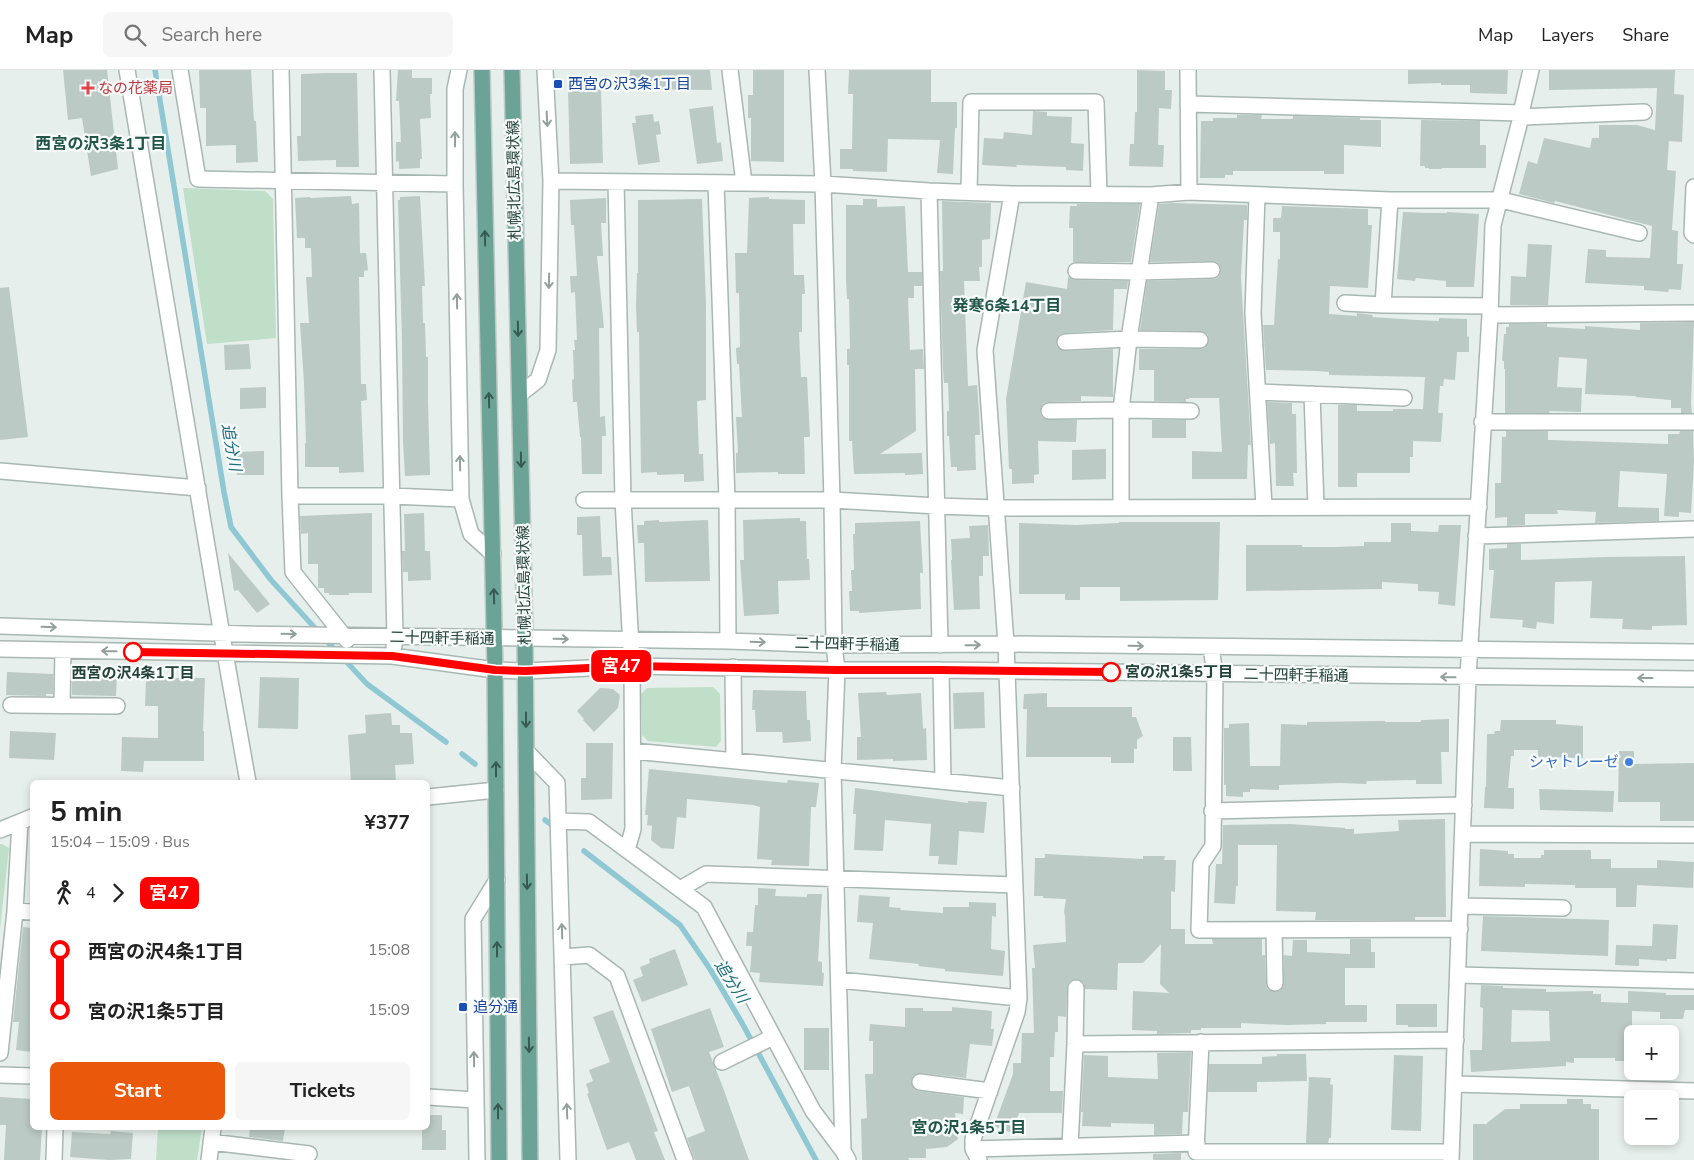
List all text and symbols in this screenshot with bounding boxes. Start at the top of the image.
search box [103,12,453,57]
text: Map [25,19,73,51]
icon: search [121,21,149,49]
text: Search here [161,22,262,48]
text: Map [1478,23,1513,47]
text: Layers [1541,23,1594,47]
text: Share [1622,23,1669,47]
place label: 西宮の沢3条1丁目 [568,74,691,94]
place label: なの花薬局 [98,78,173,98]
marker: 西宮の沢3条1丁目 [552,78,564,90]
marker: なの花薬局 [82,82,94,94]
one-way arrow [543,110,552,126]
street label: 札幌北広島環状線 [503,120,525,240]
one-way arrow [450,131,460,147]
district label: 西宮の沢3条1丁目 [35,133,167,155]
one-way arrow [481,230,490,246]
one-way arrow [544,272,554,289]
one-way arrow [452,293,462,310]
district label: 発寒6条14丁目 [953,295,1061,317]
one-way arrow [513,320,523,336]
one-way arrow [484,392,494,408]
water label: 追分川 [216,422,246,475]
one-way arrow [516,452,526,468]
one-way arrow [455,456,465,472]
street label: 札幌北広島環状線 [513,525,535,645]
one-way arrow [489,589,498,605]
one-way arrow [40,623,56,632]
street label: 二十四軒手稲通 [389,627,495,649]
one-way arrow [281,630,297,639]
street label: 二十四軒手稲通 [794,633,900,655]
one-way arrow [552,634,568,644]
one-way arrow [750,638,766,647]
one-way arrow [965,640,981,649]
one-way arrow [1127,641,1143,651]
marker: 西宮の沢4条1丁目 [123,642,143,662]
one-way arrow [101,646,118,656]
line badge: 宮47 [592,650,650,682]
text: 宮47 [601,654,641,678]
marker: 宮の沢1条5丁目 [1101,662,1121,682]
place label: 宮の沢1条5丁目 [1125,662,1233,682]
place label: 西宮の沢4条1丁目 [71,663,195,683]
street label: 二十四軒手稲通 [1243,664,1349,686]
one-way arrow [1440,672,1456,682]
one-way arrow [1638,673,1654,683]
one-way arrow [521,711,531,727]
place label: シャトレーゼ [1529,752,1619,772]
marker: シャトレーゼ [1623,756,1635,768]
one-way arrow [491,761,501,778]
text: 5 min [50,793,122,831]
text: ¥377 [364,810,410,836]
text: 15:04 – 15:09 · Bus [50,831,190,853]
one-way arrow [522,874,532,890]
icon: walk [50,879,78,907]
icon: forward [104,879,132,907]
text: 宮47 [150,881,189,905]
text: 4 [86,882,96,904]
one-way arrow [557,924,567,940]
text: 西宮の沢4条1丁目 [88,939,244,965]
text: 15:08 [368,939,410,961]
one-way arrow [492,941,502,958]
water label: 追分川 [709,955,755,1009]
place label: 追分通 [473,997,518,1017]
text: 宮の沢1条5丁目 [88,999,225,1025]
text: 15:09 [368,999,410,1021]
marker: 追分通 [457,1001,469,1013]
map controls [1624,1025,1679,1145]
button: + [1624,1025,1679,1080]
one-way arrow [524,1036,534,1052]
one-way arrow [469,1051,479,1068]
button: Start [50,1062,225,1120]
button: Tickets [235,1062,410,1120]
button: − [1624,1090,1679,1145]
one-way arrow [493,1104,503,1120]
one-way arrow [562,1104,572,1120]
district label: 宮の沢1条5丁目 [911,1117,1027,1139]

